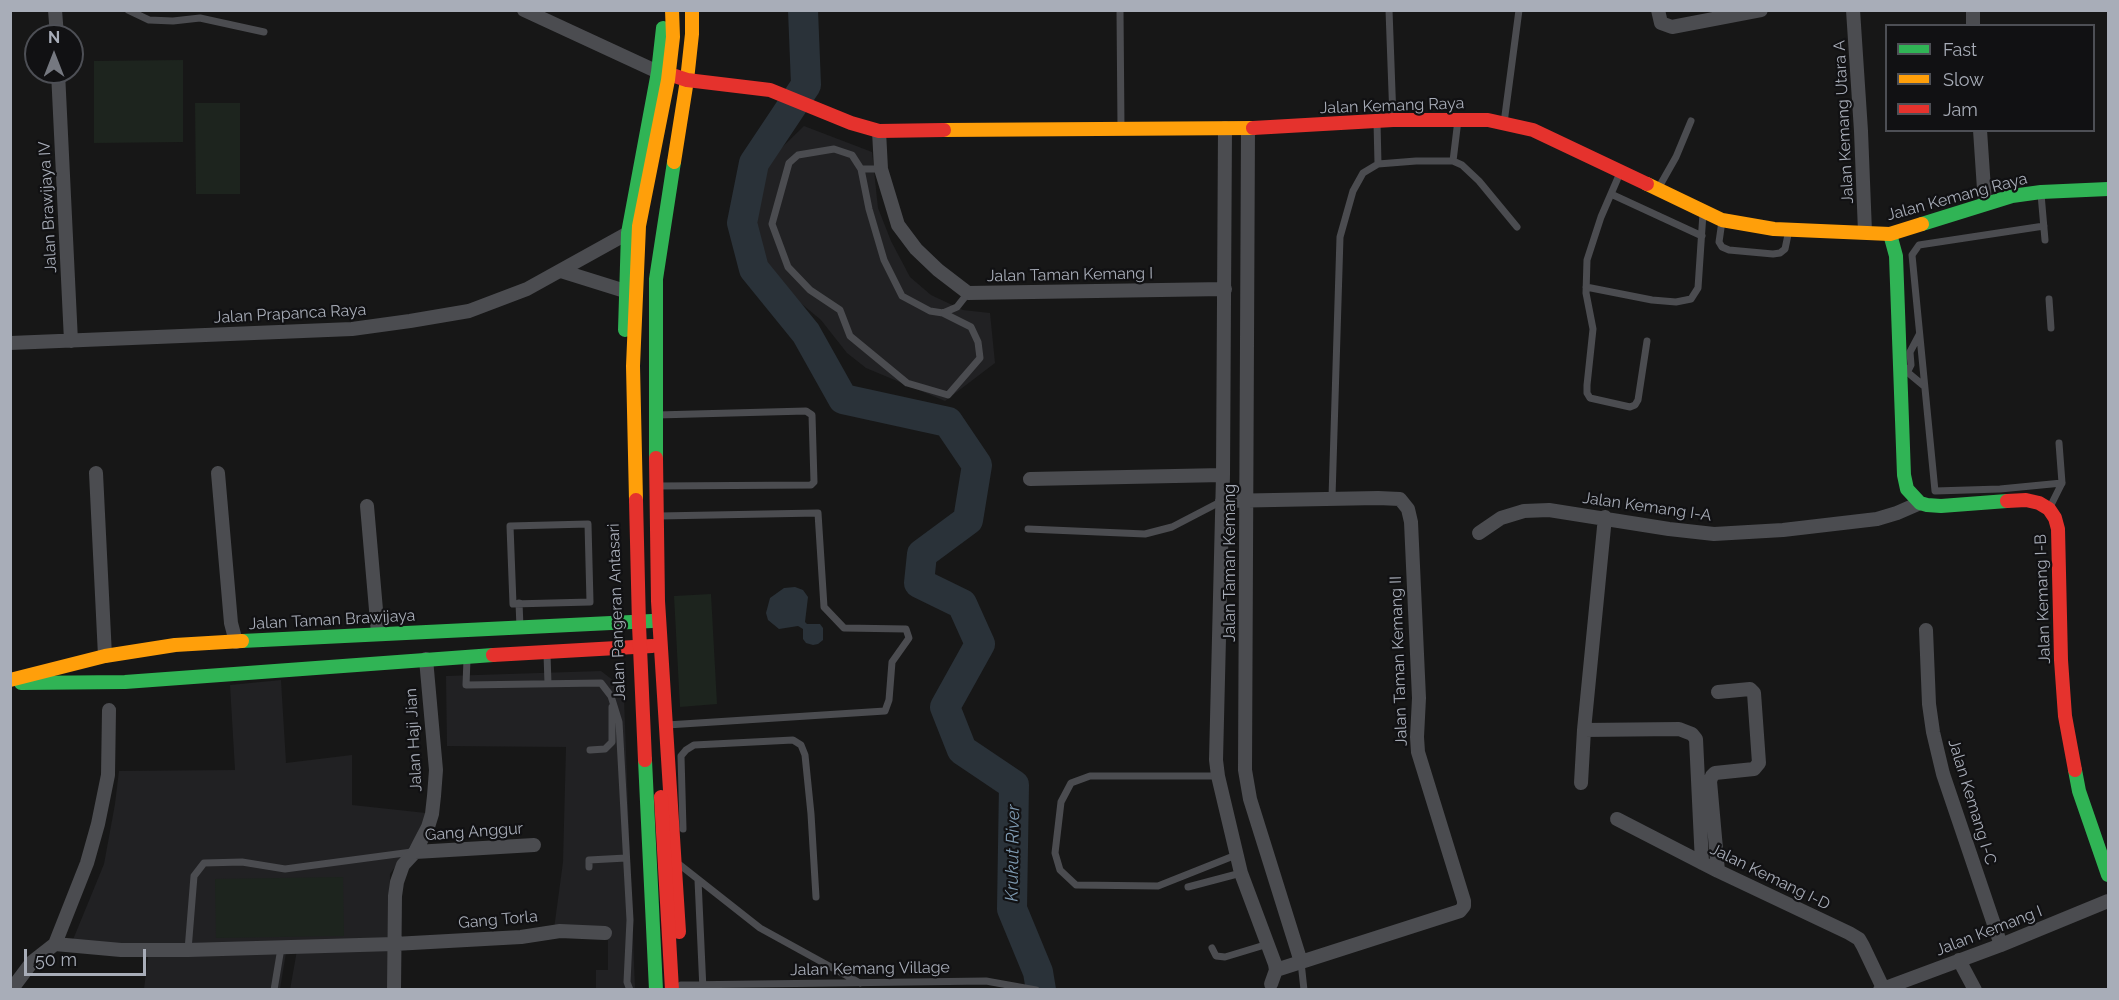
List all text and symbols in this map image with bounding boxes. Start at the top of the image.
north arrow [24,24,84,84]
legend [1885,24,2095,132]
text: N [48,28,60,47]
text: Fast [1943,39,1977,60]
street label: Jalan Kemang Utara A [1830,40,1858,204]
text: Slow [1943,69,1984,90]
street label: Jalan Kemang Raya [1319,94,1465,118]
text: Jam [1943,99,1978,120]
street label: Jalan Brawijaya IV [35,141,61,273]
street label: Jalan Kemang Raya [1885,169,2029,225]
street label: Jalan Taman Kemang I [987,264,1153,286]
street label: Jalan Prapanca Raya [213,300,367,328]
street label: Jalan Taman Kemang [1220,484,1240,642]
street label: Jalan Kemang I-A [1581,488,1713,526]
street label: Jalan Pangeran Antasari [604,523,630,701]
street label: Jalan Kemang I-B [2031,534,2055,664]
street label: Jalan Taman Kemang II [1386,576,1412,746]
street label: Jalan Taman Brawijaya [248,606,416,634]
street label: Jalan Haji Jian [402,688,426,792]
street label: Jalan Kemang I-C [1944,737,2000,867]
water label: Krukut River [1001,804,1025,902]
street label: Gang Anggur [424,819,524,845]
street label: Jalan Kemang I-D [1707,840,1833,914]
street label: Jalan Kemang I [1933,902,2045,960]
street label: Gang Torla [457,907,539,933]
scale bar [27,937,148,975]
text: 50 m [35,949,77,970]
street label: Jalan Kemang Village [790,958,950,980]

